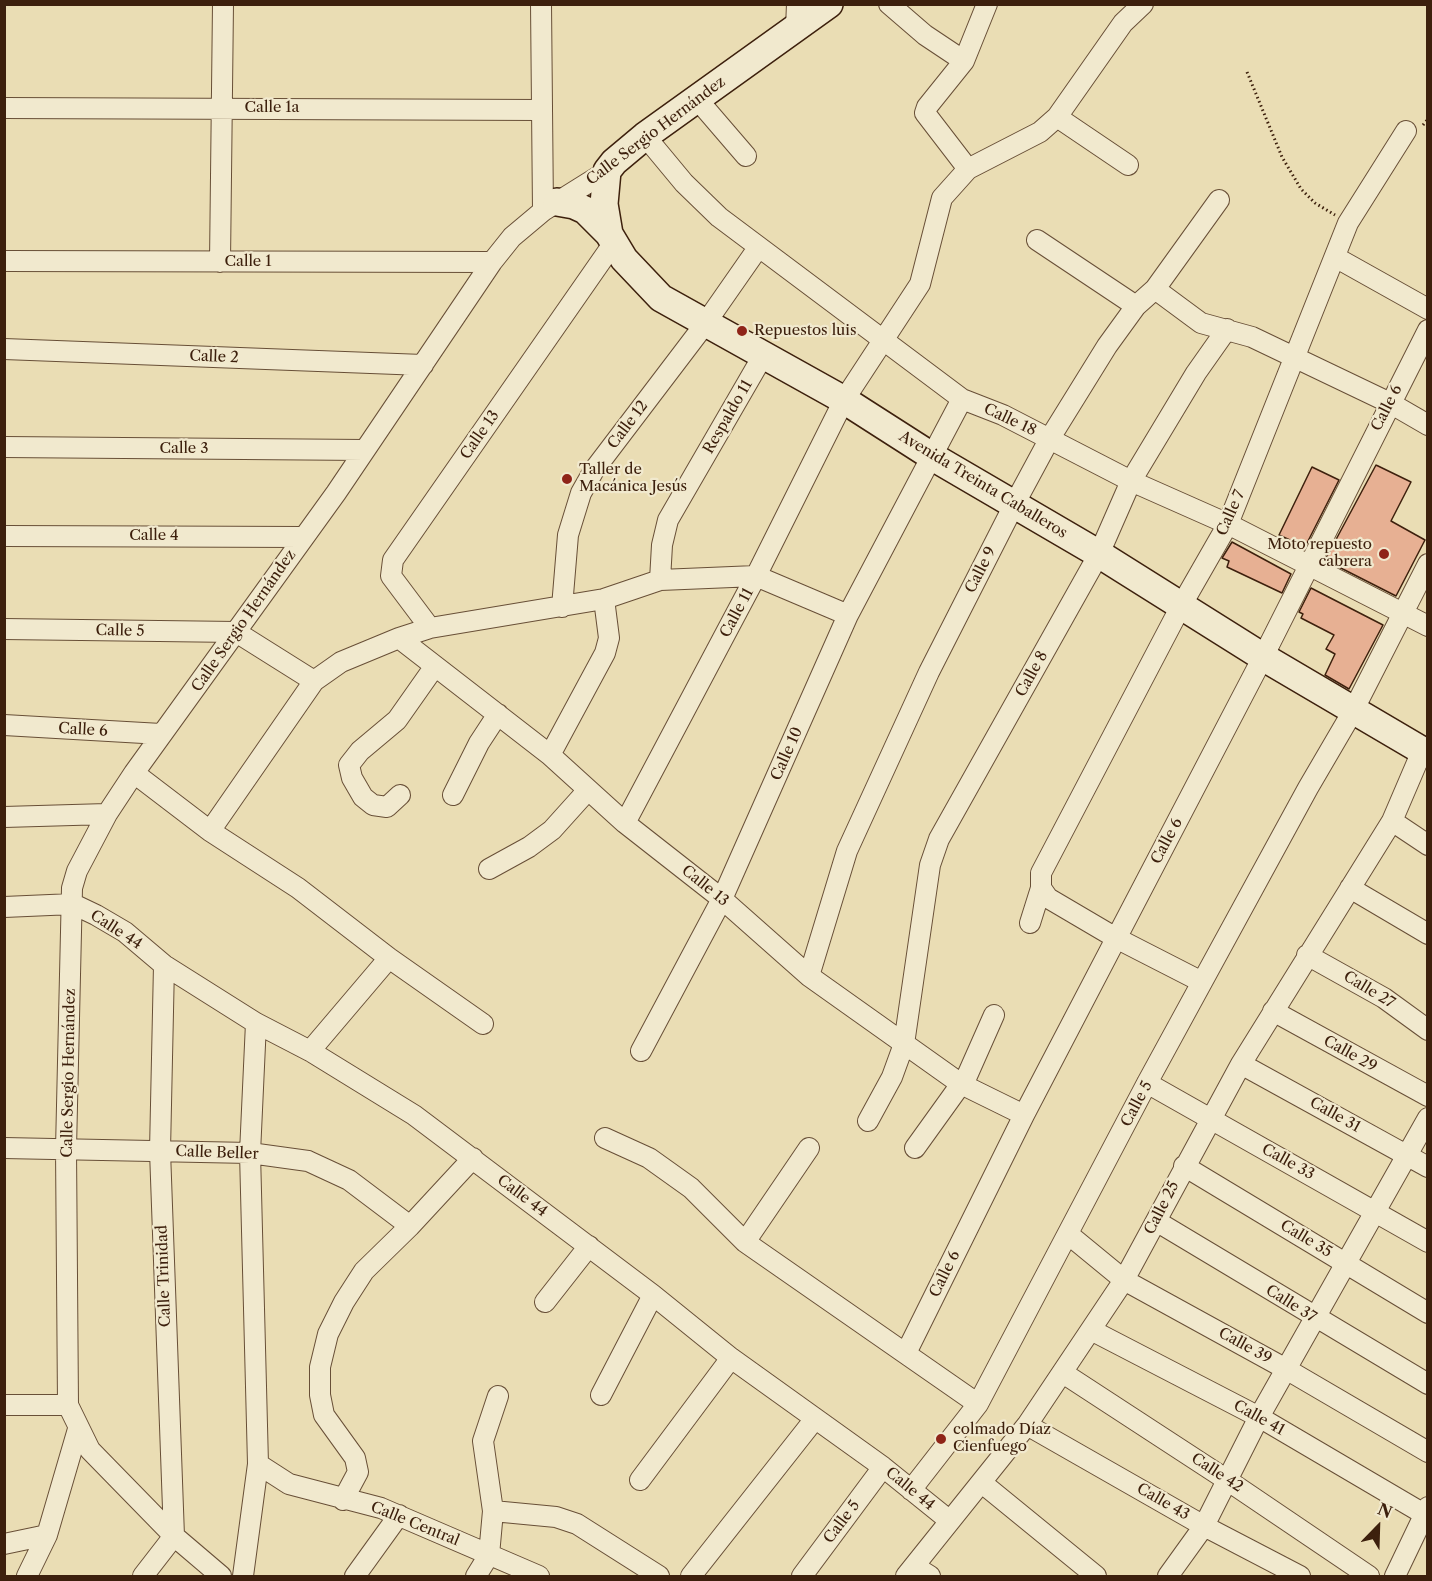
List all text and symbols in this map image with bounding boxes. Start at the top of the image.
street label: Calle Sergio Hernández [583,73,729,189]
street label: Calle 1a [244,99,300,117]
street label: Calle 1 [224,253,272,271]
place label: Repuestos luis [754,322,856,340]
marker: Repuestos luis [735,324,749,338]
street label: Calle 2 [189,347,239,367]
street label: Respaldo 11 [700,377,756,457]
street label: Calle 6 [1368,382,1406,434]
street label: Calle 12 [604,397,652,453]
street label: Calle 18 [981,400,1039,440]
street label: Calle 13 [457,407,503,463]
street label: Avenida Treinta Caballeros [896,428,1070,542]
street label: Calle 3 [159,440,209,458]
place label: Taller de Macánica Jesús [579,461,687,496]
marker: Taller de Macánica Jesús [560,472,574,486]
street label: Calle 7 [1213,487,1249,539]
street label: Calle 4 [129,527,179,545]
place label: Moto repuesto cabrera [1267,536,1372,571]
street label: Calle 9 [962,544,1000,596]
street label: Calle Sergio Hernández [188,547,300,695]
marker: Moto repuesto cabrera [1377,547,1391,561]
street label: Calle 11 [717,585,757,641]
street label: Calle 5 [95,622,145,640]
street label: Calle 8 [1012,648,1052,700]
street label: Calle 6 [58,720,108,740]
street label: Calle 10 [767,724,807,784]
street label: Calle 6 [1147,815,1187,867]
street label: Calle 13 [678,862,732,910]
street label: Calle 44 [87,907,145,953]
street label: Calle 27 [1340,968,1398,1012]
street label: Calle Sergio Hernández [59,988,79,1158]
street label: Calle 29 [1320,1032,1380,1076]
street label: Calle 5 [1118,1078,1156,1130]
street label: Calle 31 [1306,1094,1364,1136]
street label: Calle 33 [1259,1140,1317,1184]
street label: Calle Beller [175,1143,259,1163]
street label: Calle 44 [493,1171,551,1221]
street label: Calle 25 [1141,1178,1183,1238]
street label: Calle 35 [1277,1217,1335,1261]
street label: Calle Trinidad [153,1225,175,1327]
street label: Calle 6 [926,1248,964,1300]
street label: Calle 37 [1262,1281,1320,1327]
street label: Calle 39 [1215,1324,1275,1368]
street label: Calle 41 [1230,1397,1288,1439]
place label: colmado Díaz Cienfuego [953,1421,1051,1456]
marker: colmado Díaz Cienfuego [934,1432,948,1446]
street label: Calle 42 [1188,1450,1246,1496]
street label: Calle 44 [882,1464,938,1514]
street label: Calle 43 [1134,1480,1192,1524]
street label: Calle 5 [820,1497,864,1547]
north arrow [1348,1497,1408,1557]
street label: Calle Central [368,1498,462,1550]
text: N [1375,1499,1395,1522]

